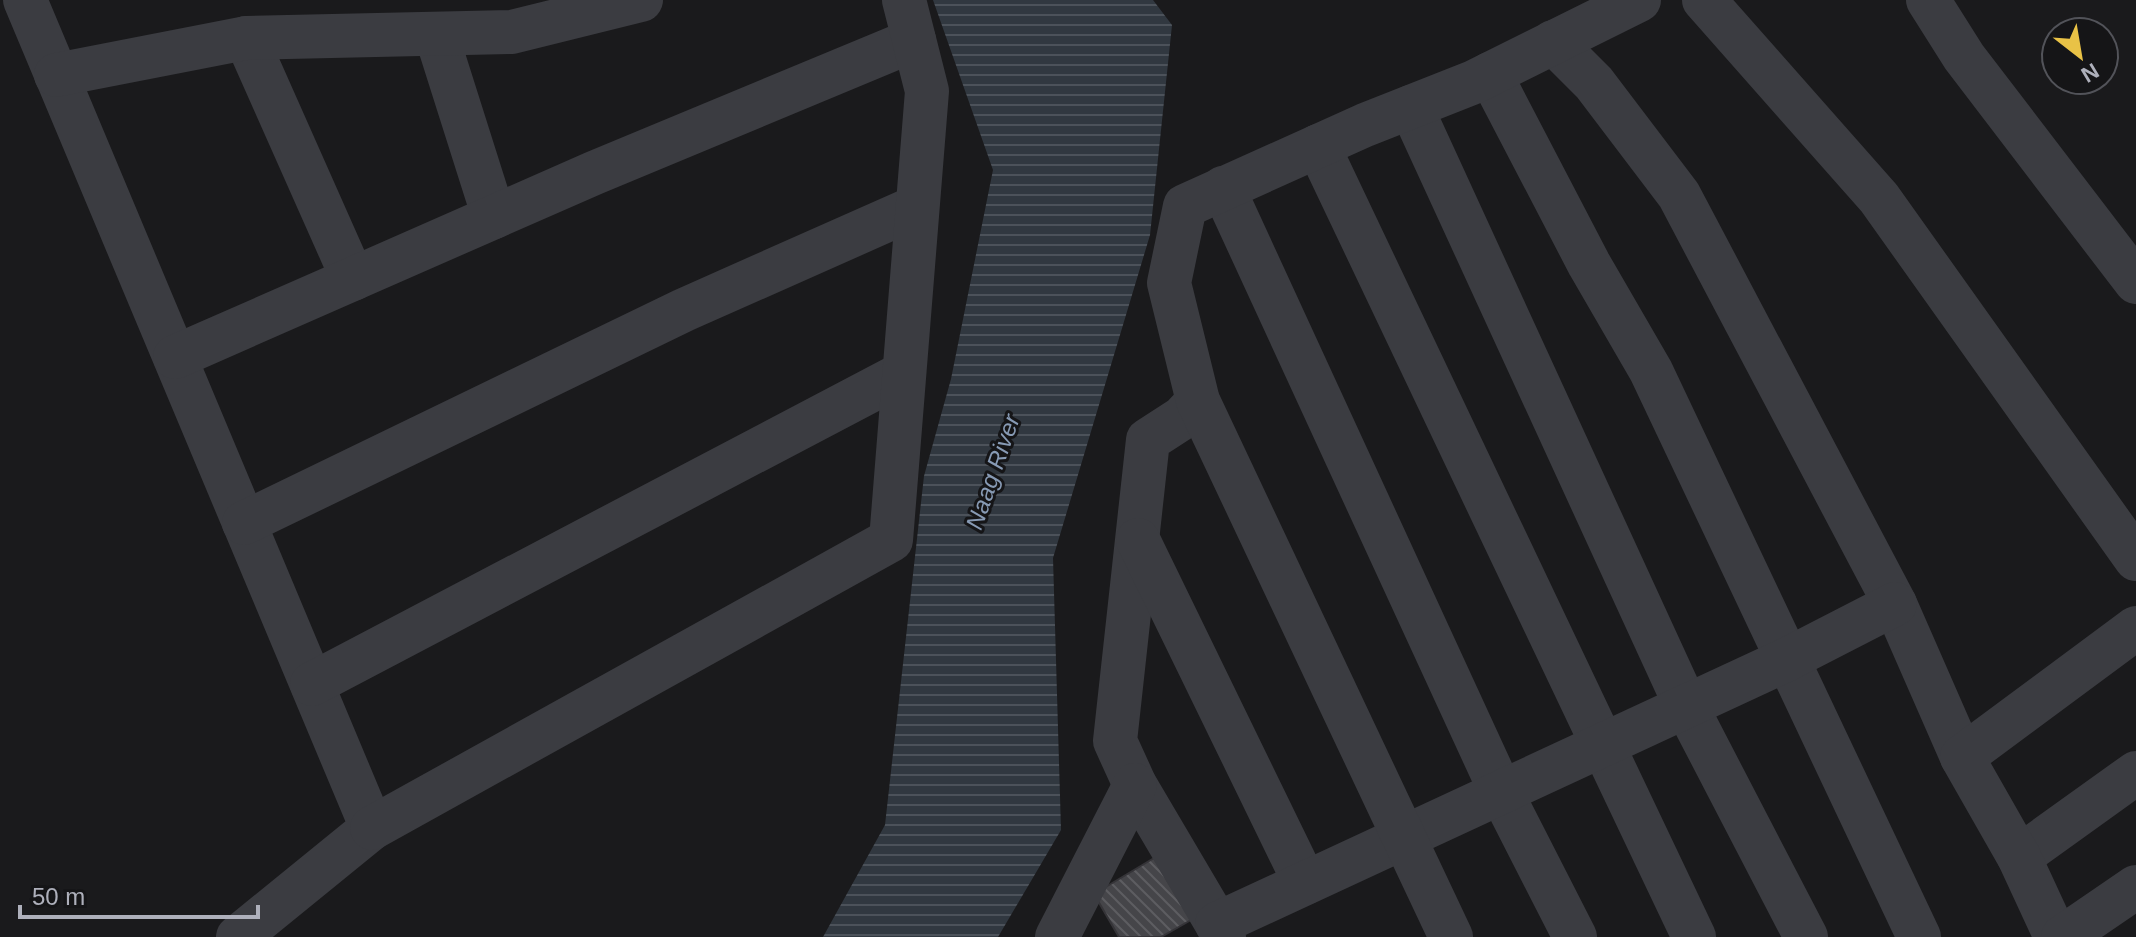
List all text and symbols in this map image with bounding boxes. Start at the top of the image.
north arrow [2040,16,2120,96]
text: N [2077,58,2103,88]
water label: Naag River [960,410,1025,533]
scale bar [20,869,258,919]
text: 50 m [32,883,85,910]

